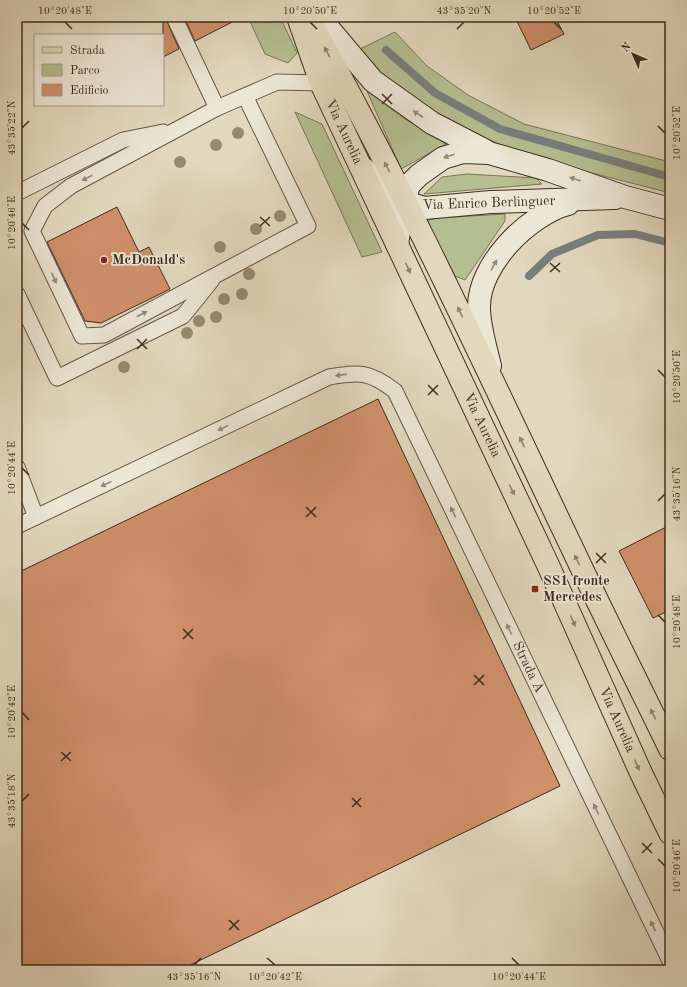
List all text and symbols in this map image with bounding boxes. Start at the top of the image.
text: 10°20'48"E [38,6,92,16]
text: 10°20'50"E [283,6,337,16]
text: 43°35'20"N [437,6,492,16]
text: 10°20'52"E [527,6,581,16]
legend [34,34,164,106]
north arrow [613,34,653,74]
text: N [620,41,634,55]
text: Strada [70,45,105,57]
one-way arrow [323,46,330,57]
text: Parco [70,65,100,77]
text: Edificio [70,85,109,97]
street label: Via Aurelia [323,97,365,167]
text: 43°35'22"N [7,100,17,155]
text: 10°20'52"E [672,106,682,160]
one-way arrow [413,110,423,118]
one-way arrow [443,153,455,159]
one-way arrow [383,161,390,173]
one-way arrow [81,175,93,181]
one-way arrow [568,176,580,182]
street label: Via Enrico Berlinguer [422,194,556,212]
text: 10°20'46"E [7,196,17,250]
place label: McDonald's [112,253,185,267]
marker: McDonald's [99,255,109,265]
one-way arrow [491,259,498,270]
one-way arrow [405,262,411,273]
one-way arrow [51,272,57,283]
one-way arrow [457,306,463,318]
one-way arrow [136,311,148,318]
text: 10°20'50"E [672,350,682,404]
one-way arrow [335,372,347,378]
street label: Via Aurelia [461,391,503,460]
one-way arrow [217,425,229,431]
one-way arrow [519,436,525,448]
text: 10°20'44"E [7,441,17,495]
text: 43°35'16"N [672,466,682,521]
one-way arrow [100,481,111,487]
one-way arrow [509,484,515,496]
one-way arrow [450,506,456,518]
one-way arrow [574,554,580,565]
place label: SS1 fronte Mercedes [543,574,610,604]
marker: SS1 fronte Mercedes [530,584,540,594]
text: 10°20'48"E [672,595,682,649]
one-way arrow [570,615,576,626]
one-way arrow [506,623,512,635]
street label: Strada A [510,639,547,695]
text: 10°20'42"E [7,685,17,739]
street label: Via Aurelia [596,685,638,754]
one-way arrow [650,708,656,720]
one-way arrow [634,759,640,770]
text: 43°35'18"N [7,773,17,828]
one-way arrow [593,804,599,815]
text: 10°20'46"E [672,839,682,893]
one-way arrow [650,921,656,932]
text: 43°35'16"N [167,972,222,982]
text: 10°20'42"E [248,972,302,982]
text: 10°20'44"E [492,972,546,982]

